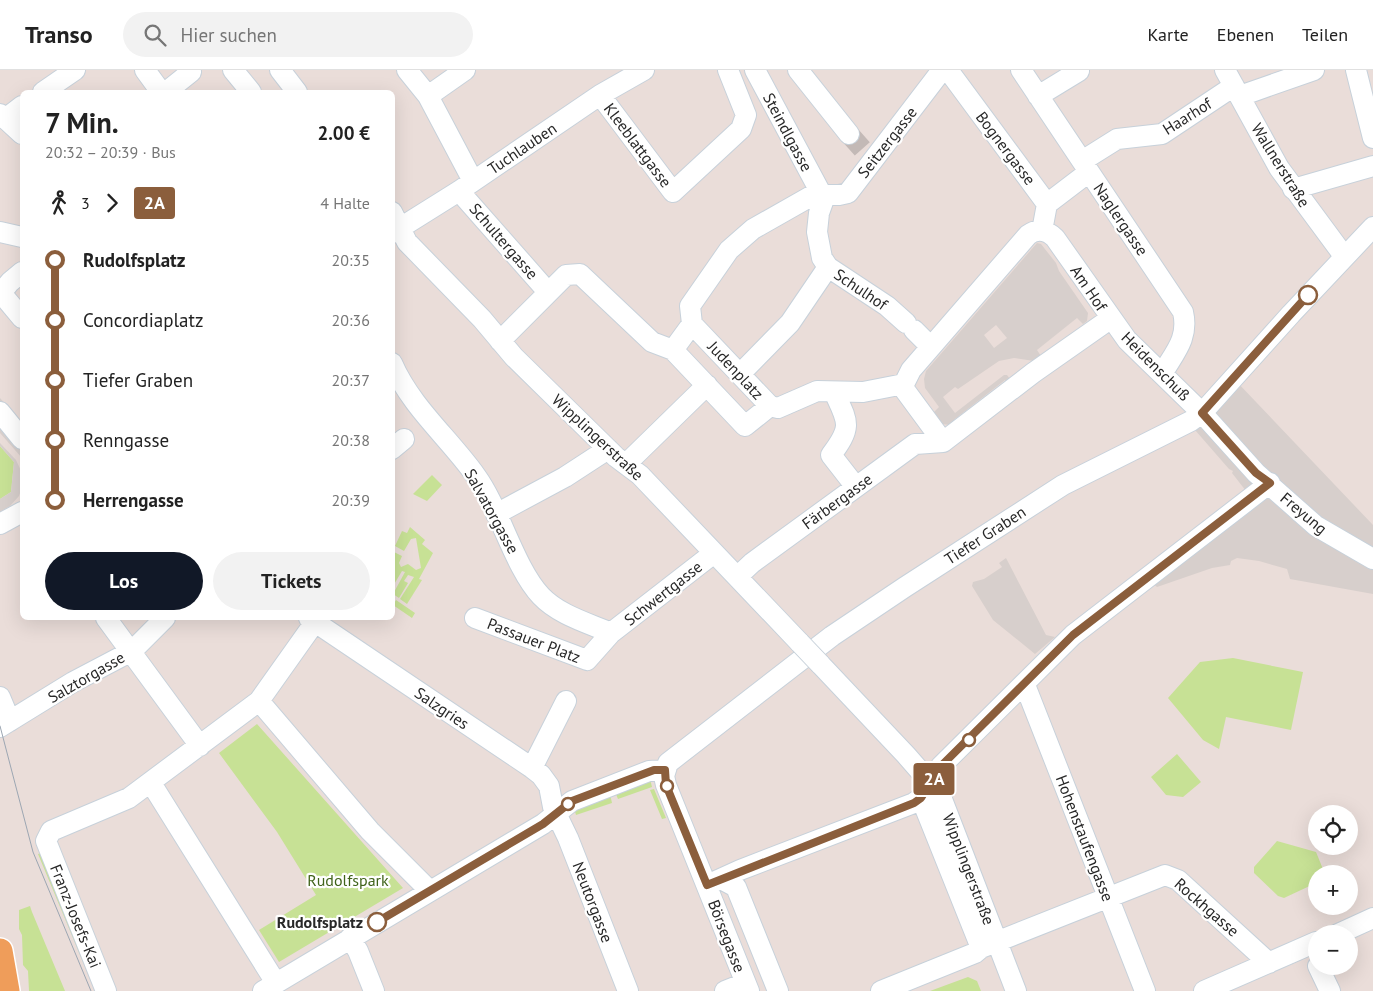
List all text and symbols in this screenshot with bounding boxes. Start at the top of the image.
search box [123,12,473,57]
text: Transo [25,19,93,50]
icon: search [141,21,169,49]
text: Hier suchen [181,23,277,47]
text: Karte [1148,23,1189,46]
text: Ebenen [1217,23,1274,46]
text: Teilen [1302,23,1348,46]
street label: Steindlgasse [759,89,817,175]
street label: Haarhof [1159,93,1216,139]
street label: Kleeblattgasse [600,99,676,191]
street label: Seitzergasse [853,102,921,182]
text: 7 Min. [45,104,119,141]
street label: Bognergasse [972,107,1040,189]
street label: Tuchlauben [484,118,560,178]
street label: Wallnerstraße [1247,119,1315,211]
text: 2.00 € [317,121,370,145]
text: 20:32 – 20:39 · Bus [45,142,176,162]
street label: Naglergasse [1089,179,1153,259]
icon: walk [45,189,73,217]
icon: forward [98,189,126,217]
text: 2A [144,191,165,214]
text: 3 [81,193,90,213]
text: 4 Halte [320,193,370,213]
street label: Schultergasse [465,199,543,283]
text: Rudolfsplatz [83,248,185,272]
text: 20:35 [332,250,370,270]
street label: Am Hof [1066,261,1112,315]
street label: Schulhof [831,264,892,315]
unlabelled marker [1298,285,1318,305]
text: Concordiaplatz [83,308,203,332]
text: 20:36 [332,310,370,330]
street label: Heidenschuß [1117,327,1195,405]
street label: Judenplatz [703,336,768,403]
text: Tiefer Graben [83,368,193,392]
text: 20:37 [332,370,370,390]
street label: Wipplingerstraße [548,389,648,485]
text: Renngasse [83,428,169,452]
text: 20:38 [332,430,370,450]
street label: Salvatorgasse [460,465,524,557]
street label: Färbergasse [798,469,876,533]
text: Herrengasse [83,488,184,512]
street label: Freyung [1277,488,1331,538]
text: 20:39 [332,490,370,510]
street label: Tiefer Graben [941,501,1029,569]
button: Los [45,552,203,610]
button: Tickets [213,552,370,610]
street label: Schwertgasse [620,556,706,630]
street label: Passauer Platz [485,613,583,667]
street label: Salztorgasse [44,647,128,707]
street label: Salzgries [411,683,473,734]
unlabelled marker [962,733,976,747]
line badge: 2A [912,763,956,795]
text: 2A [923,767,945,790]
street label: Hohenstaufengasse [1052,772,1118,904]
unlabelled marker [660,779,674,793]
unlabelled marker [561,797,575,811]
map controls [1308,805,1358,975]
button: locate [1308,805,1358,855]
street label: Wipplingerstraße [939,810,999,928]
street label: Neutorgasse [568,859,618,945]
street label: Franz-Josefs-Kai [46,861,106,971]
button: + [1308,865,1358,915]
park label: Rudolfspark [307,870,389,890]
street label: Rockhgasse [1171,874,1243,940]
street label: Börsegasse [704,897,750,975]
place label: Rudolfsplatz [277,912,363,932]
marker: Rudolfsplatz [367,912,387,932]
button: − [1308,925,1358,975]

